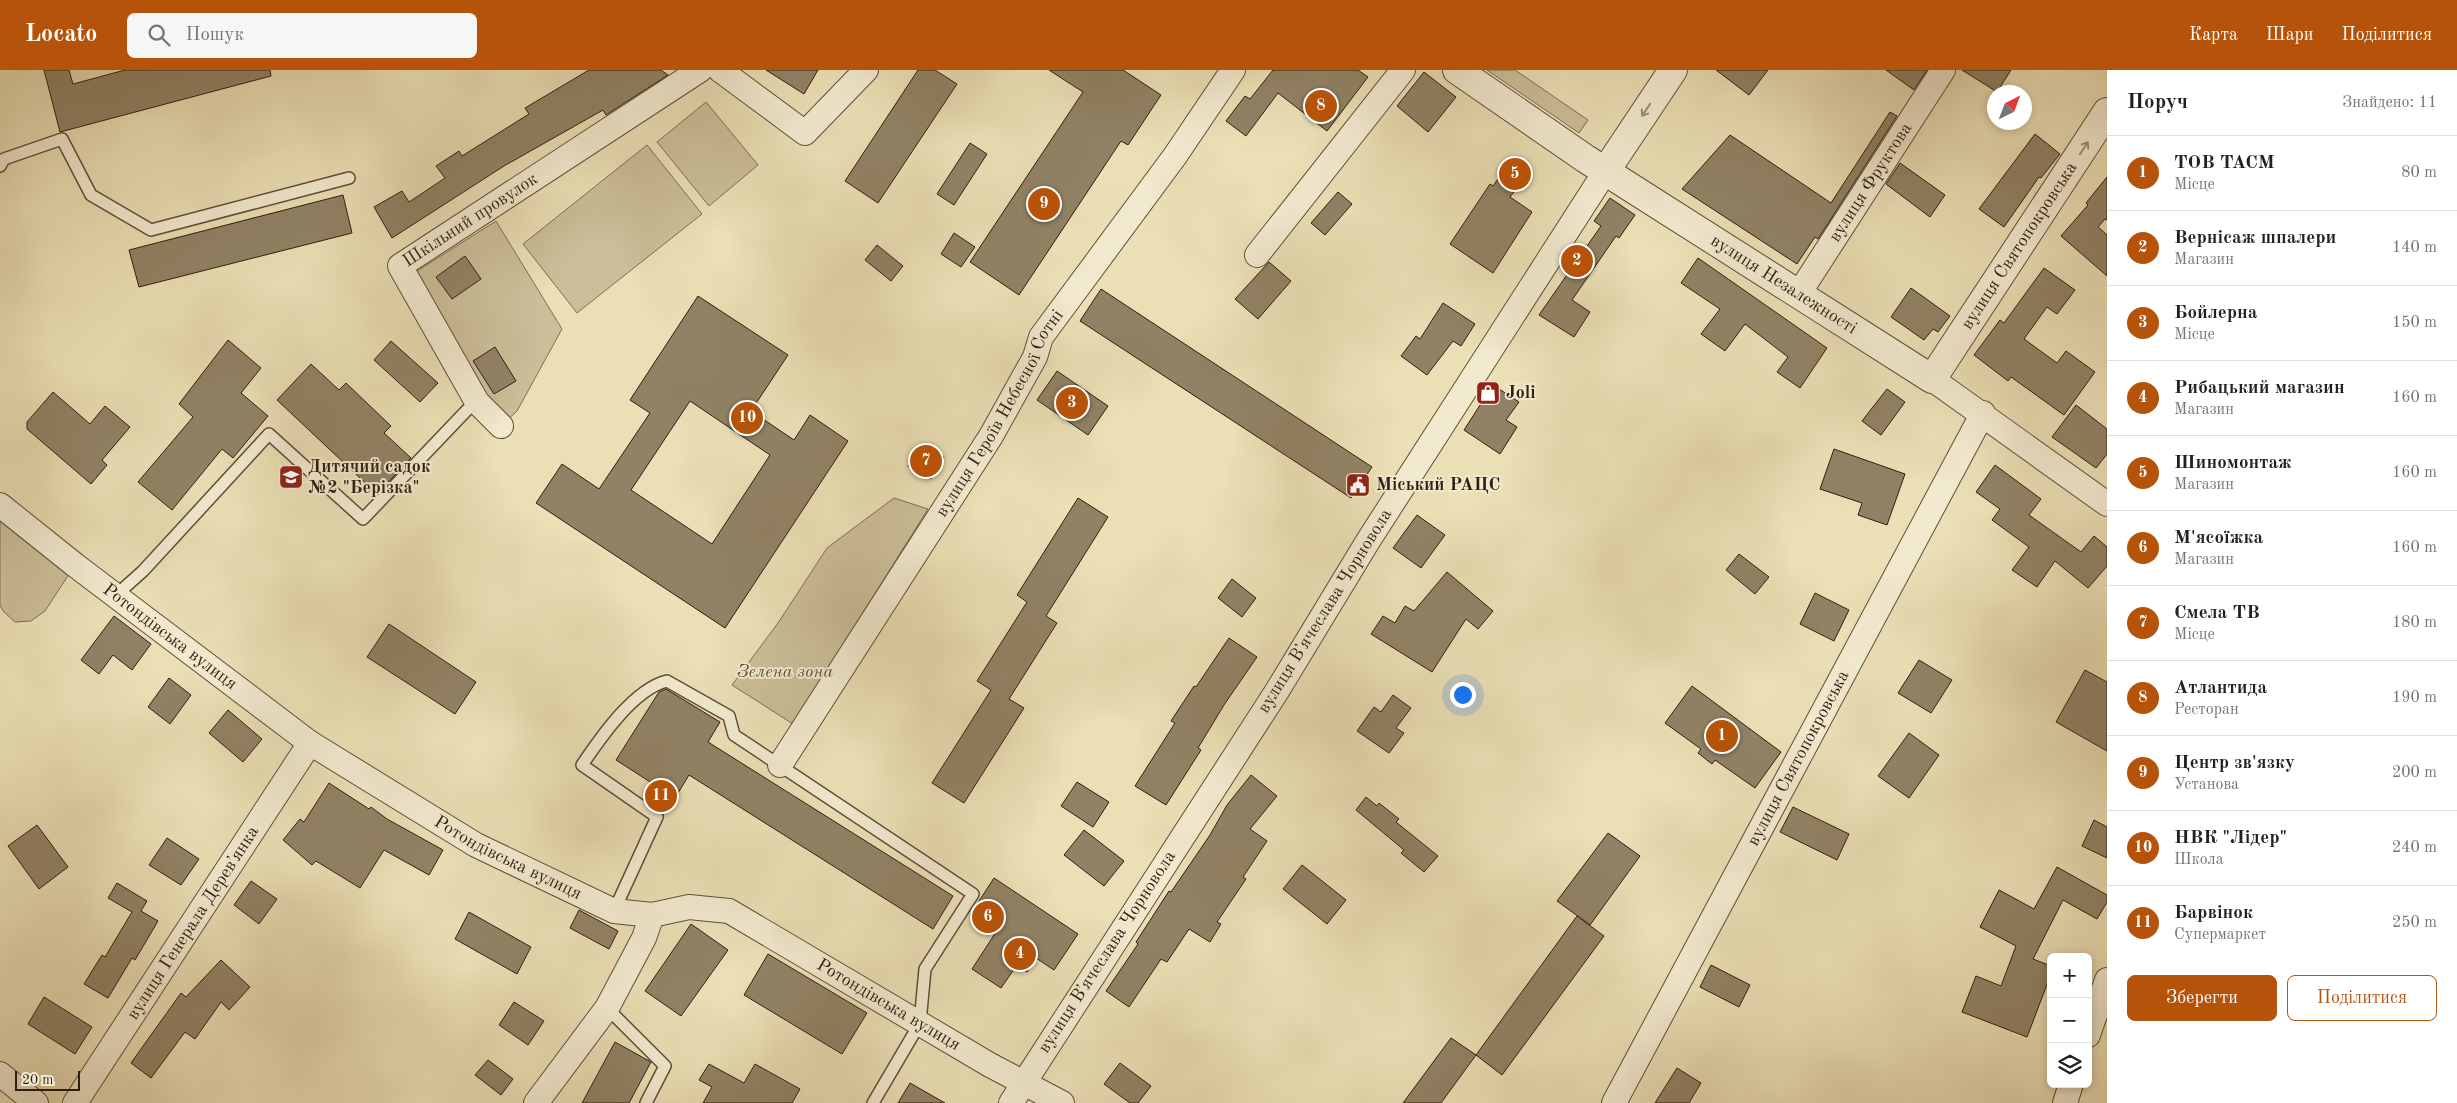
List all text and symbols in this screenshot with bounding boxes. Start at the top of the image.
search box [127,13,477,58]
icon: search [145,21,173,49]
text: Locato [25,23,97,47]
text: Пошук [185,26,244,45]
text: Карта [2189,26,2238,44]
text: Шари [2266,26,2314,44]
text: Поділитися [2342,26,2432,44]
north arrow [1987,85,2032,130]
pin: 8 [1305,87,1337,125]
text: Поруч [2127,92,2188,113]
text: Знайдено: 11 [2342,95,2437,111]
one-way arrow [1641,103,1651,117]
street label: вулиця Фруктова [1826,119,1916,245]
one-way arrow [2079,141,2089,155]
text: ТОВ ТАСМ [2174,154,2275,173]
pin: 5 [1499,155,1531,193]
street label: вулиця Святопокровська [1958,159,2081,333]
text: 1 [2138,165,2148,181]
text: 80 m [2401,165,2437,181]
street label: Шкільний провулок [399,170,541,271]
text: Місце [2174,177,2215,193]
pin: 9 [1028,185,1060,223]
text: Вернiсаж шпалери [2174,229,2336,248]
street label: вулиця Незалежності [1707,232,1860,338]
text: 2 [2138,240,2148,256]
text: 140 m [2392,240,2437,256]
pin: 2 [1561,242,1593,280]
text: Магазин [2174,252,2234,268]
text: Бойлерна [2174,304,2258,323]
street label: вулиця Героїв Небесної Сотні [933,306,1067,520]
text: 3 [2138,315,2148,331]
text: 150 m [2392,315,2437,331]
text: Місце [2174,327,2215,343]
text: Рибацький магазин [2174,379,2345,398]
shop icon: Joli [1475,380,1501,406]
pin: 3 [1056,384,1088,422]
place label: Joli [1506,384,1536,402]
text: 4 [2138,390,2148,406]
text: 160 m [2392,390,2437,406]
pin: 10 [731,399,763,437]
text: Магазин [2174,402,2234,418]
pin: 7 [910,442,942,480]
text: Шиномонтаж [2174,454,2292,473]
place label: Дитячий садок №2 "Берізка" [308,458,431,497]
school or university icon: Дитячий садок №2 "Берізка" [278,464,304,490]
text: 5 [2138,465,2148,481]
text: 160 m [2392,465,2437,481]
public building icon: Міський РАЦС [1345,472,1371,498]
place label: Міський РАЦС [1376,476,1501,494]
text: Магазин [2174,477,2234,493]
street label: вулиця Вʼячеслава Чорновола [1255,506,1395,716]
text: М'ясоїжка [2174,529,2263,548]
text: 6 [2138,540,2148,556]
text: 160 m [2392,540,2437,556]
text: Магазин [2174,552,2234,568]
street label: Ротондівська вулиця [99,580,240,693]
text: Смела ТВ [2174,604,2260,623]
text: 7 [2138,615,2148,631]
text: 180 m [2392,615,2437,631]
text: Місце [2174,627,2215,643]
park label: Зелена зона [737,663,833,681]
street label: вулиця Святопокровська [1744,668,1853,849]
text: Атлантида [2174,679,2267,698]
your location [1450,682,1476,708]
text: 8 [2138,690,2148,706]
text: 190 m [2392,690,2437,706]
text: Ресторан [2174,702,2239,718]
pin: 1 [1706,717,1738,755]
text: Центр зв'язку [2174,754,2295,773]
text: 9 [2138,765,2148,781]
text: 200 m [2392,765,2437,781]
pin: 11 [645,777,677,815]
text: Установа [2174,777,2239,793]
street label: Ротондівська вулиця [431,813,585,903]
street label: вулиця Генерала Деревʼянка [124,823,262,1023]
text: НВК "Лідер" [2174,829,2287,848]
text: 10 [2134,840,2152,856]
text: 240 m [2392,840,2437,856]
street label: вулиця Вʼячеслава Чорновола [1035,848,1179,1056]
text: Школа [2174,852,2224,868]
pin: 6 [972,898,1004,936]
text: Барвінок [2174,904,2253,923]
text: 11 [2134,915,2152,931]
text: 250 m [2392,915,2437,931]
text: Супермаркет [2174,927,2266,943]
pin: 4 [1004,935,1036,973]
map controls [2047,953,2092,1088]
button: + [2047,953,2092,998]
street label: Ротондівська вулиця [813,956,963,1054]
button: Зберегти [2127,975,2277,1021]
button: Поділитися [2287,975,2437,1021]
button: − [2047,998,2092,1043]
button: layers [2047,1043,2092,1088]
scale bar [15,1068,80,1091]
text: 20 m [22,1073,53,1087]

